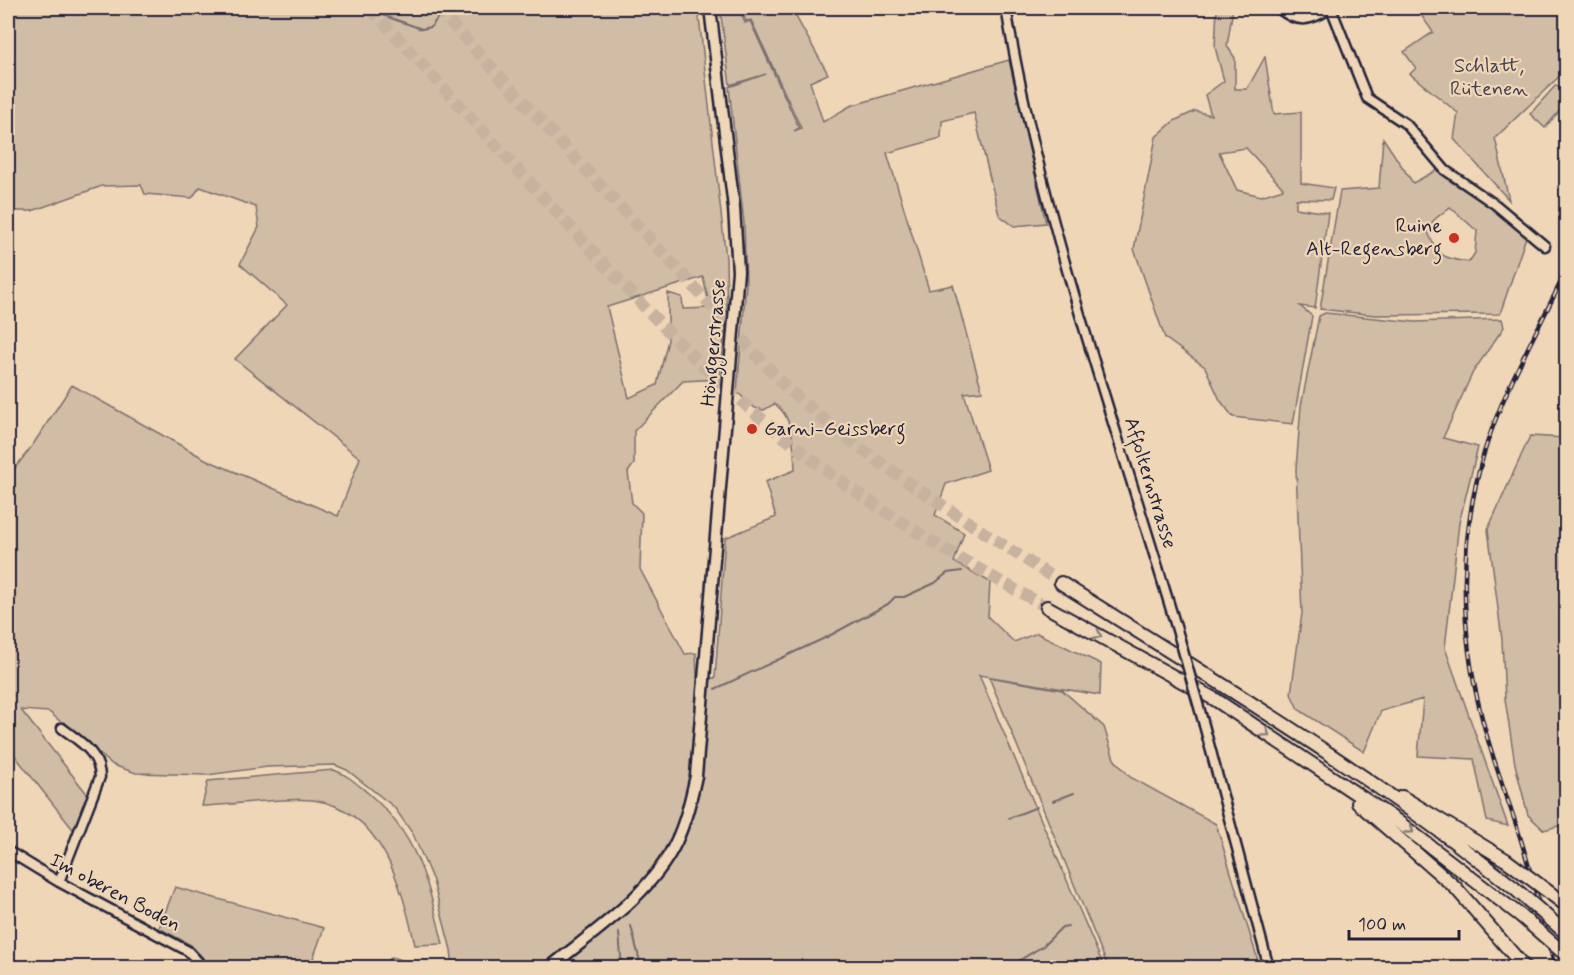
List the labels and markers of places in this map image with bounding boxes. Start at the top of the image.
place label: Ruine Alt-Regensberg [1306,213,1442,265]
marker: Ruine Alt-Regensberg [1447,231,1461,245]
place label: Garni-Geissberg [764,416,906,445]
marker: Garni-Geissberg [745,422,759,436]

